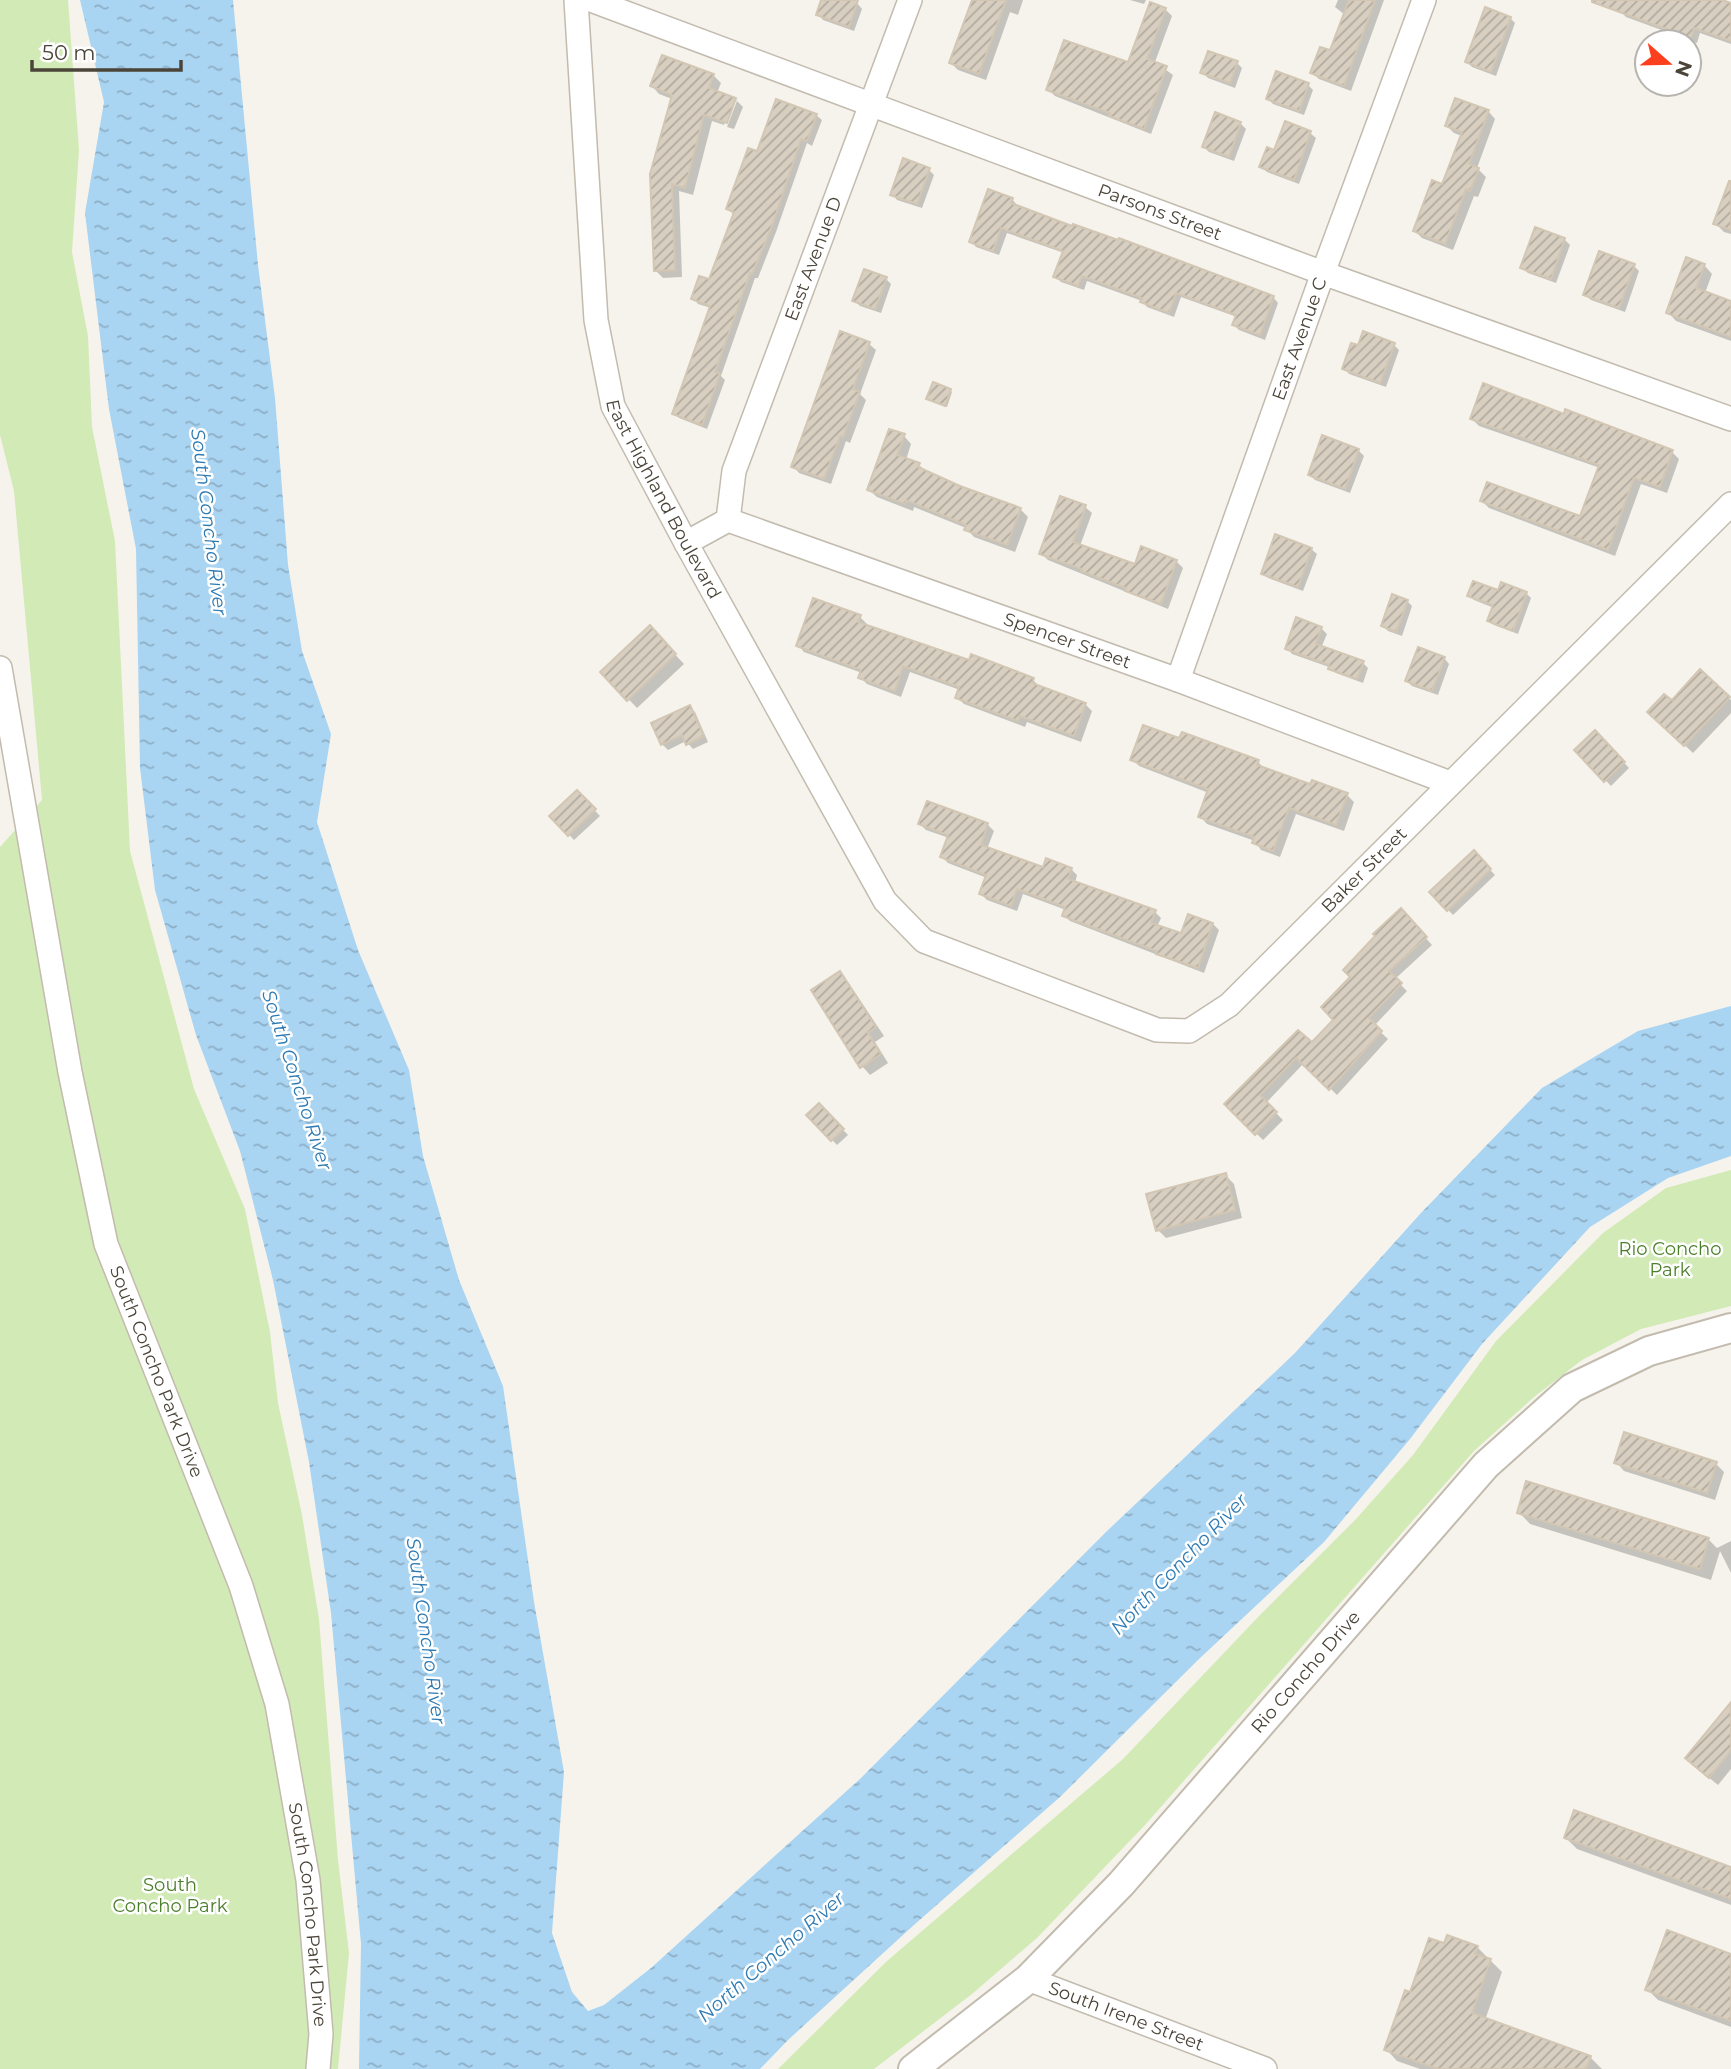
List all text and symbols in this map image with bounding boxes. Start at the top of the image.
scale bar [32,28,180,72]
north arrow [1633,28,1703,98]
text: 50 m [42,40,96,65]
text: N [1670,57,1697,80]
street label: Parsons Street [1095,179,1225,245]
street label: East Avenue D [780,194,847,324]
street label: East Avenue C [1268,274,1332,403]
street label: East Highland Boulevard [601,398,726,603]
water label: South Concho River [186,427,232,617]
street label: Spencer Street [1001,608,1134,673]
street label: Baker Street [1317,823,1411,917]
water label: South Concho River [257,987,337,1173]
park label: Rio Concho Park [1618,1238,1722,1281]
street label: South Concho Park Drive [105,1263,208,1481]
water label: North Concho River [1106,1488,1253,1639]
water label: South Concho River [402,1536,451,1726]
street label: Rio Concho Drive [1246,1606,1365,1738]
street label: South Concho Park Drive [284,1801,331,2028]
park label: South Concho Park [112,1874,228,1917]
water label: North Concho River [693,1887,849,2027]
street label: South Irene Street [1045,1977,1207,2056]

